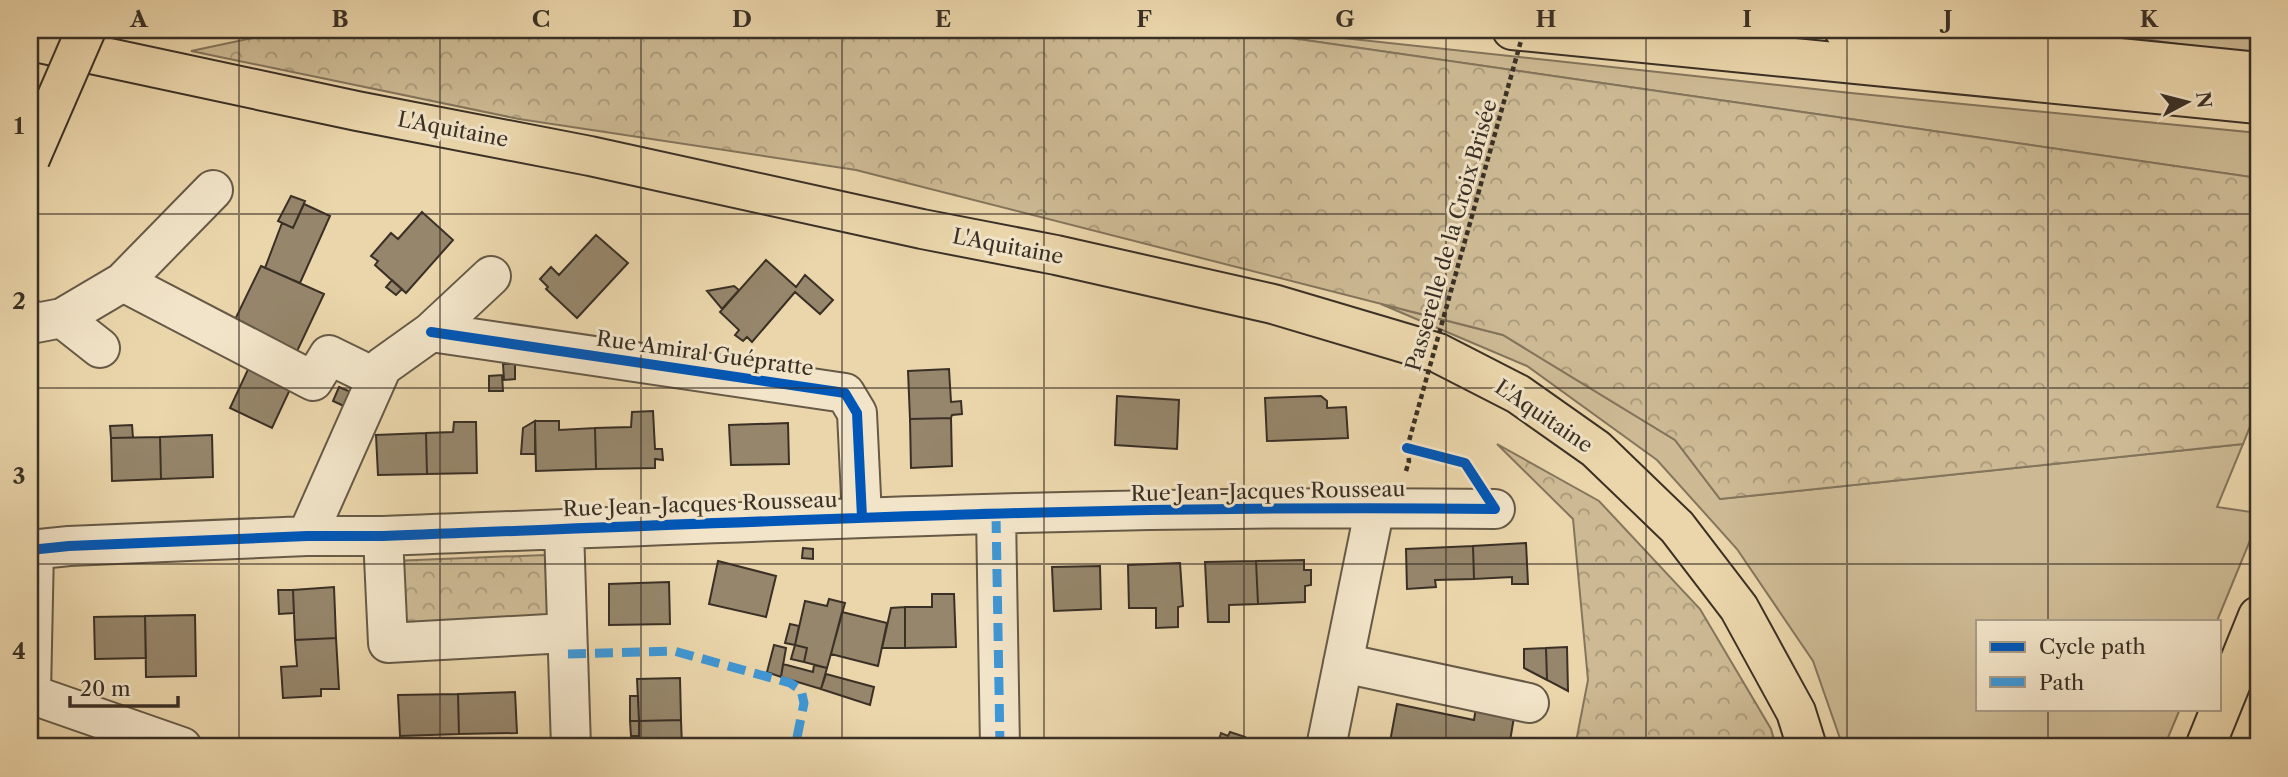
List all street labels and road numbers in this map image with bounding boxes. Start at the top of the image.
street label: Passerelle de la Croix Brisée [1400,96,1502,374]
street label: L'Aquitaine [395,106,511,152]
street label: L'Aquitaine [950,223,1066,269]
street label: Rue Amiral Guépratte [595,325,815,381]
street label: L'Aquitaine [1490,374,1598,458]
street label: Rue Jean-Jacques Rousseau [1130,476,1406,506]
street label: Rue Jean-Jacques Rousseau [562,487,838,521]

